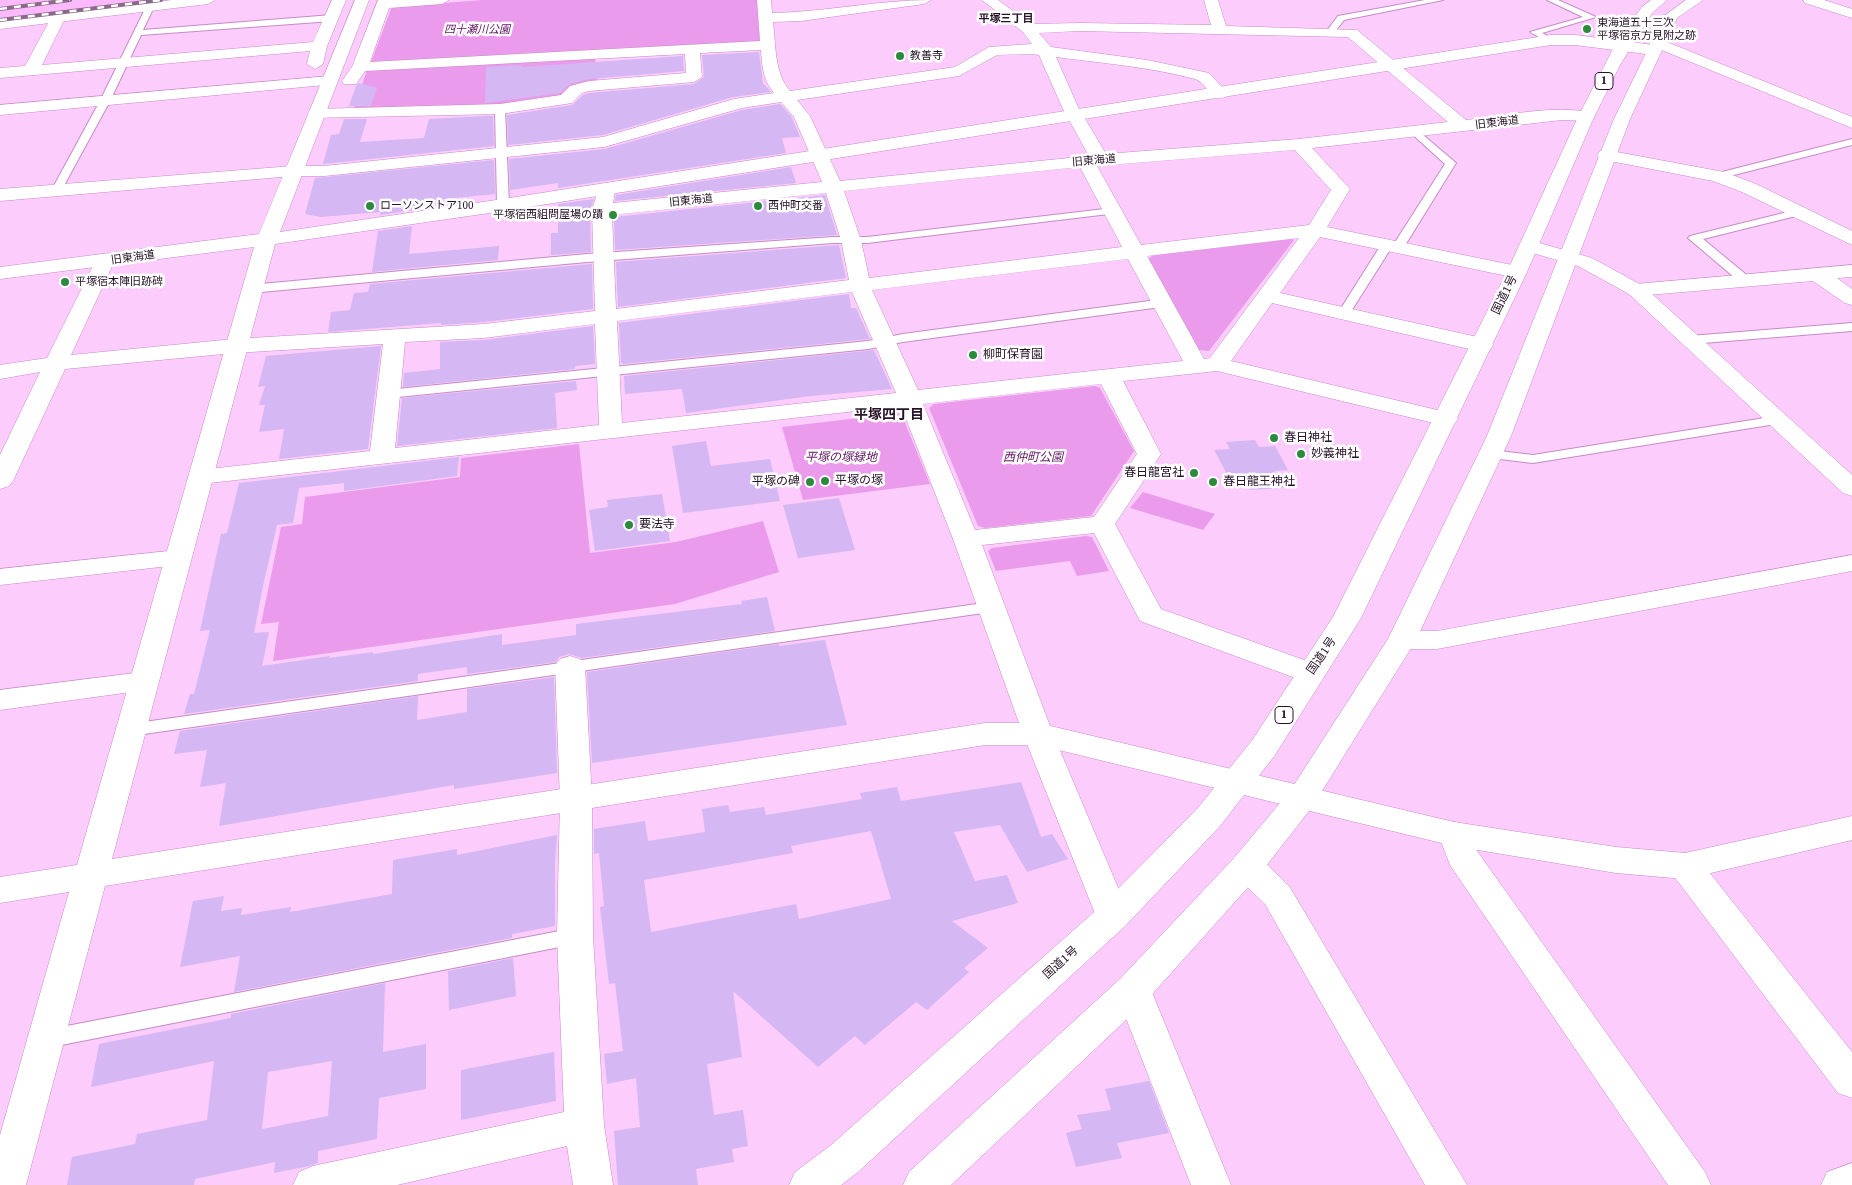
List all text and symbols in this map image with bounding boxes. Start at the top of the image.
district label: 平塚三丁目 [979,12,1033,26]
place label: 東海道五十三次 平塚宿京方見附之跡 [1597,16,1696,42]
park label: 四十瀬川公園 [444,23,510,37]
marker: 東海道五十三次 平塚宿京方見附之跡 [1581,23,1593,35]
place label: 教善寺 [910,49,943,63]
marker: 教善寺 [894,50,906,62]
road number: 1 [1595,72,1613,90]
street label: 旧東海道 [1474,114,1520,132]
street label: 旧東海道 [1072,153,1116,169]
street label: 旧東海道 [668,192,714,210]
place label: ローソンストア100 [380,199,473,213]
place label: 西仲町交番 [768,199,823,213]
marker: ローソンストア100 [364,200,376,212]
marker: 西仲町交番 [752,200,764,212]
place label: 平塚宿西組問屋場の蹟 [493,208,603,222]
marker: 平塚宿西組問屋場の蹟 [607,209,619,221]
street label: 旧東海道 [110,248,156,268]
street label: 国道1号 [1489,273,1521,317]
place label: 平塚宿本陣旧跡碑 [75,275,163,289]
marker: 平塚宿本陣旧跡碑 [59,276,71,288]
place label: 柳町保育園 [983,348,1043,362]
marker: 柳町保育園 [967,349,979,361]
district label: 平塚四丁目 [854,407,924,423]
place label: 春日神社 [1284,431,1332,445]
marker: 春日神社 [1268,432,1280,444]
place label: 妙義神社 [1311,447,1359,461]
marker: 妙義神社 [1295,448,1307,460]
park label: 平塚の塚緑地 [805,451,877,465]
park label: 西仲町公園 [1003,451,1063,465]
place label: 春日龍宮社 [1124,466,1184,480]
marker: 春日龍宮社 [1188,467,1200,479]
place label: 平塚の塚 [835,474,883,488]
place label: 平塚の碑 [752,475,800,489]
marker: 平塚の塚 [819,475,831,487]
place label: 春日龍王神社 [1223,475,1295,489]
marker: 平塚の碑 [804,476,816,488]
marker: 春日龍王神社 [1207,476,1219,488]
place label: 要法寺 [639,518,675,532]
marker: 要法寺 [623,519,635,531]
street label: 国道1号 [1304,635,1340,677]
road number: 1 [1275,706,1293,724]
street label: 国道1号 [1041,944,1081,982]

